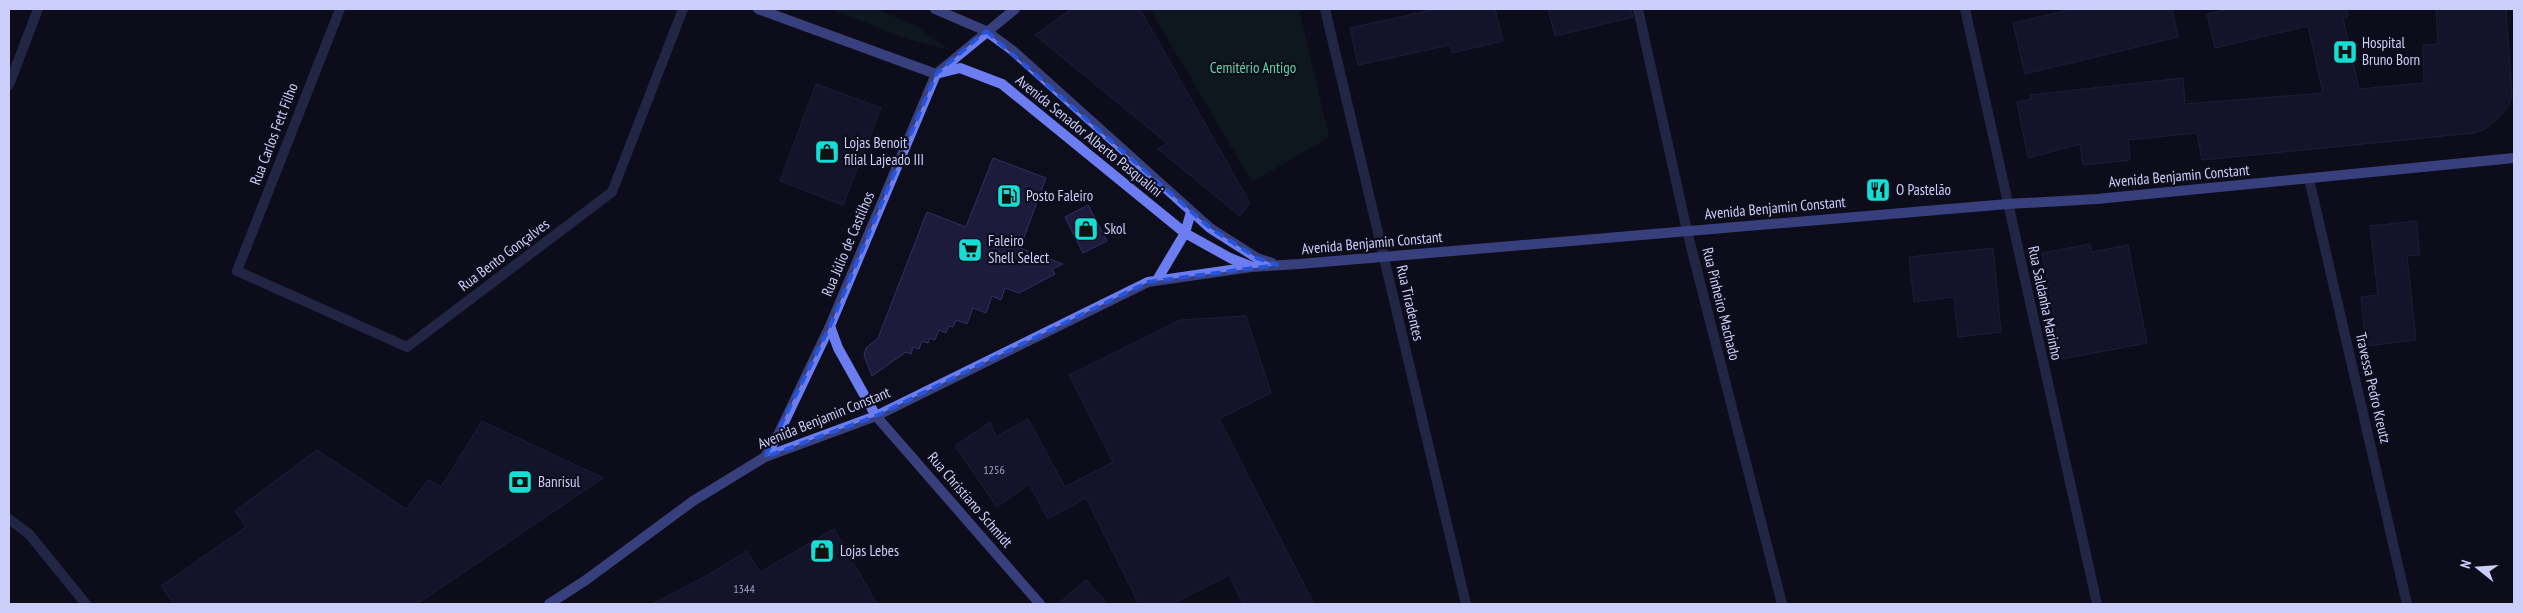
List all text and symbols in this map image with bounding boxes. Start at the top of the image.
place label: Hospital Bruno Born [2362,33,2420,69]
hospital icon: Hospital Bruno Born [2332,39,2358,65]
park label: Cemitério Antigo [1210,58,1296,77]
street label: Avenida Senador Alberto Pasqualini [1012,70,1167,201]
street label: Rua Carlos Fett Filho [245,80,302,188]
place label: Lojas Benoit filial Lajeado III [844,133,924,169]
shop icon: Lojas Benoit filial Lajeado III [814,139,840,165]
street label: Avenida Benjamin Constant [2108,160,2250,191]
restaurant icon: O Pastelão [1865,177,1891,203]
place label: O Pastelão [1896,180,1951,199]
fuel station icon: Posto Faleiro [996,183,1022,209]
place label: Posto Faleiro [1026,186,1093,205]
street label: Rua Júlio de Castilhos [817,189,878,299]
street label: Avenida Benjamin Constant [1704,192,1846,223]
street label: Rua Bento Gonçalves [455,214,553,295]
shop icon: Skol [1073,216,1099,242]
place label: Skol [1104,219,1127,238]
street label: Avenida Benjamin Constant [1301,227,1443,258]
place label: Faleiro Shell Select [988,231,1049,267]
supermarket icon: Faleiro Shell Select [957,237,983,263]
street label: Rua Saldanha Marinho [2024,244,2067,362]
street label: Rua Pinheiro Machado [1698,245,1745,362]
street label: Rua Tiradentes [1393,263,1428,343]
street label: Travessa Pedro Kreutz [2352,331,2395,445]
street label: Avenida Benjamin Constant [755,382,893,453]
street label: Rua Christiano Schmidt [924,448,1017,551]
house number: 1256 [983,462,1005,477]
bank icon: Banrisul [507,469,533,495]
place label: Banrisul [538,472,581,491]
shop icon: Lojas Lebes [809,538,835,564]
place label: Lojas Lebes [840,541,899,560]
north arrow [2453,543,2503,593]
text: N [2456,558,2475,570]
house number: 1344 [733,581,755,596]

